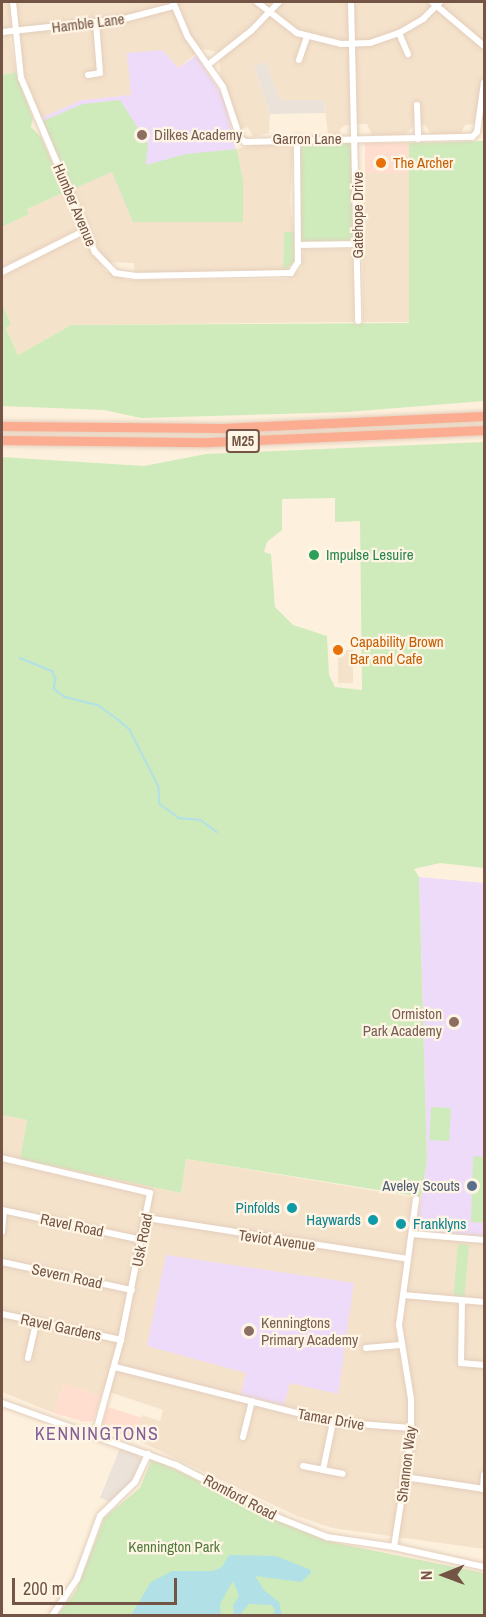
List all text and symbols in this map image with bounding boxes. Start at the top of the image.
street label: Hamble Lane [51,10,125,36]
place label: Dilkes Academy [154,126,243,144]
marker: Dilkes Academy [135,128,149,142]
street label: Garron Lane [272,130,342,148]
place label: The Archer [393,154,454,172]
marker: The Archer [374,156,388,170]
street label: Humber Avenue [49,161,101,249]
street label: Gatehope Drive [349,172,367,258]
road number: M25 [225,430,261,452]
place label: Impulse Lesuire [326,546,414,564]
marker: Impulse Lesuire [307,548,321,562]
place label: Capability Brown Bar and Cafe [350,632,444,667]
marker: Capability Brown Bar and Cafe [331,643,345,657]
place label: Ormiston Park Academy [362,1004,442,1039]
marker: Ormiston Park Academy [447,1015,461,1029]
place label: Aveley Scouts [382,1177,460,1195]
marker: Aveley Scouts [465,1179,479,1193]
place label: Pinfolds [236,1199,280,1217]
marker: Pinfolds [285,1201,299,1215]
street label: Ravel Road [39,1210,105,1240]
place label: Haywards [306,1211,361,1229]
street label: Usk Road [128,1212,156,1268]
marker: Haywards [366,1213,380,1227]
place label: Franklyns [413,1215,466,1233]
marker: Franklyns [394,1217,408,1231]
street label: Teviot Avenue [237,1226,317,1254]
street label: Severn Road [30,1260,104,1292]
street label: Ravel Gardens [19,1310,103,1344]
place label: Kenningtons Primary Academy [261,1313,359,1348]
marker: Kenningtons Primary Academy [242,1324,256,1338]
street label: Tamar Drive [296,1404,366,1434]
district label: KENNINGTONS [35,1423,159,1445]
street label: Shannon Way [392,1425,420,1503]
street label: Romford Road [200,1470,280,1524]
park label: Kennington Park [128,1538,220,1556]
north arrow [414,1545,474,1605]
scale bar [15,1566,180,1604]
text: N [415,1570,437,1580]
text: 200 m [23,1576,64,1601]

